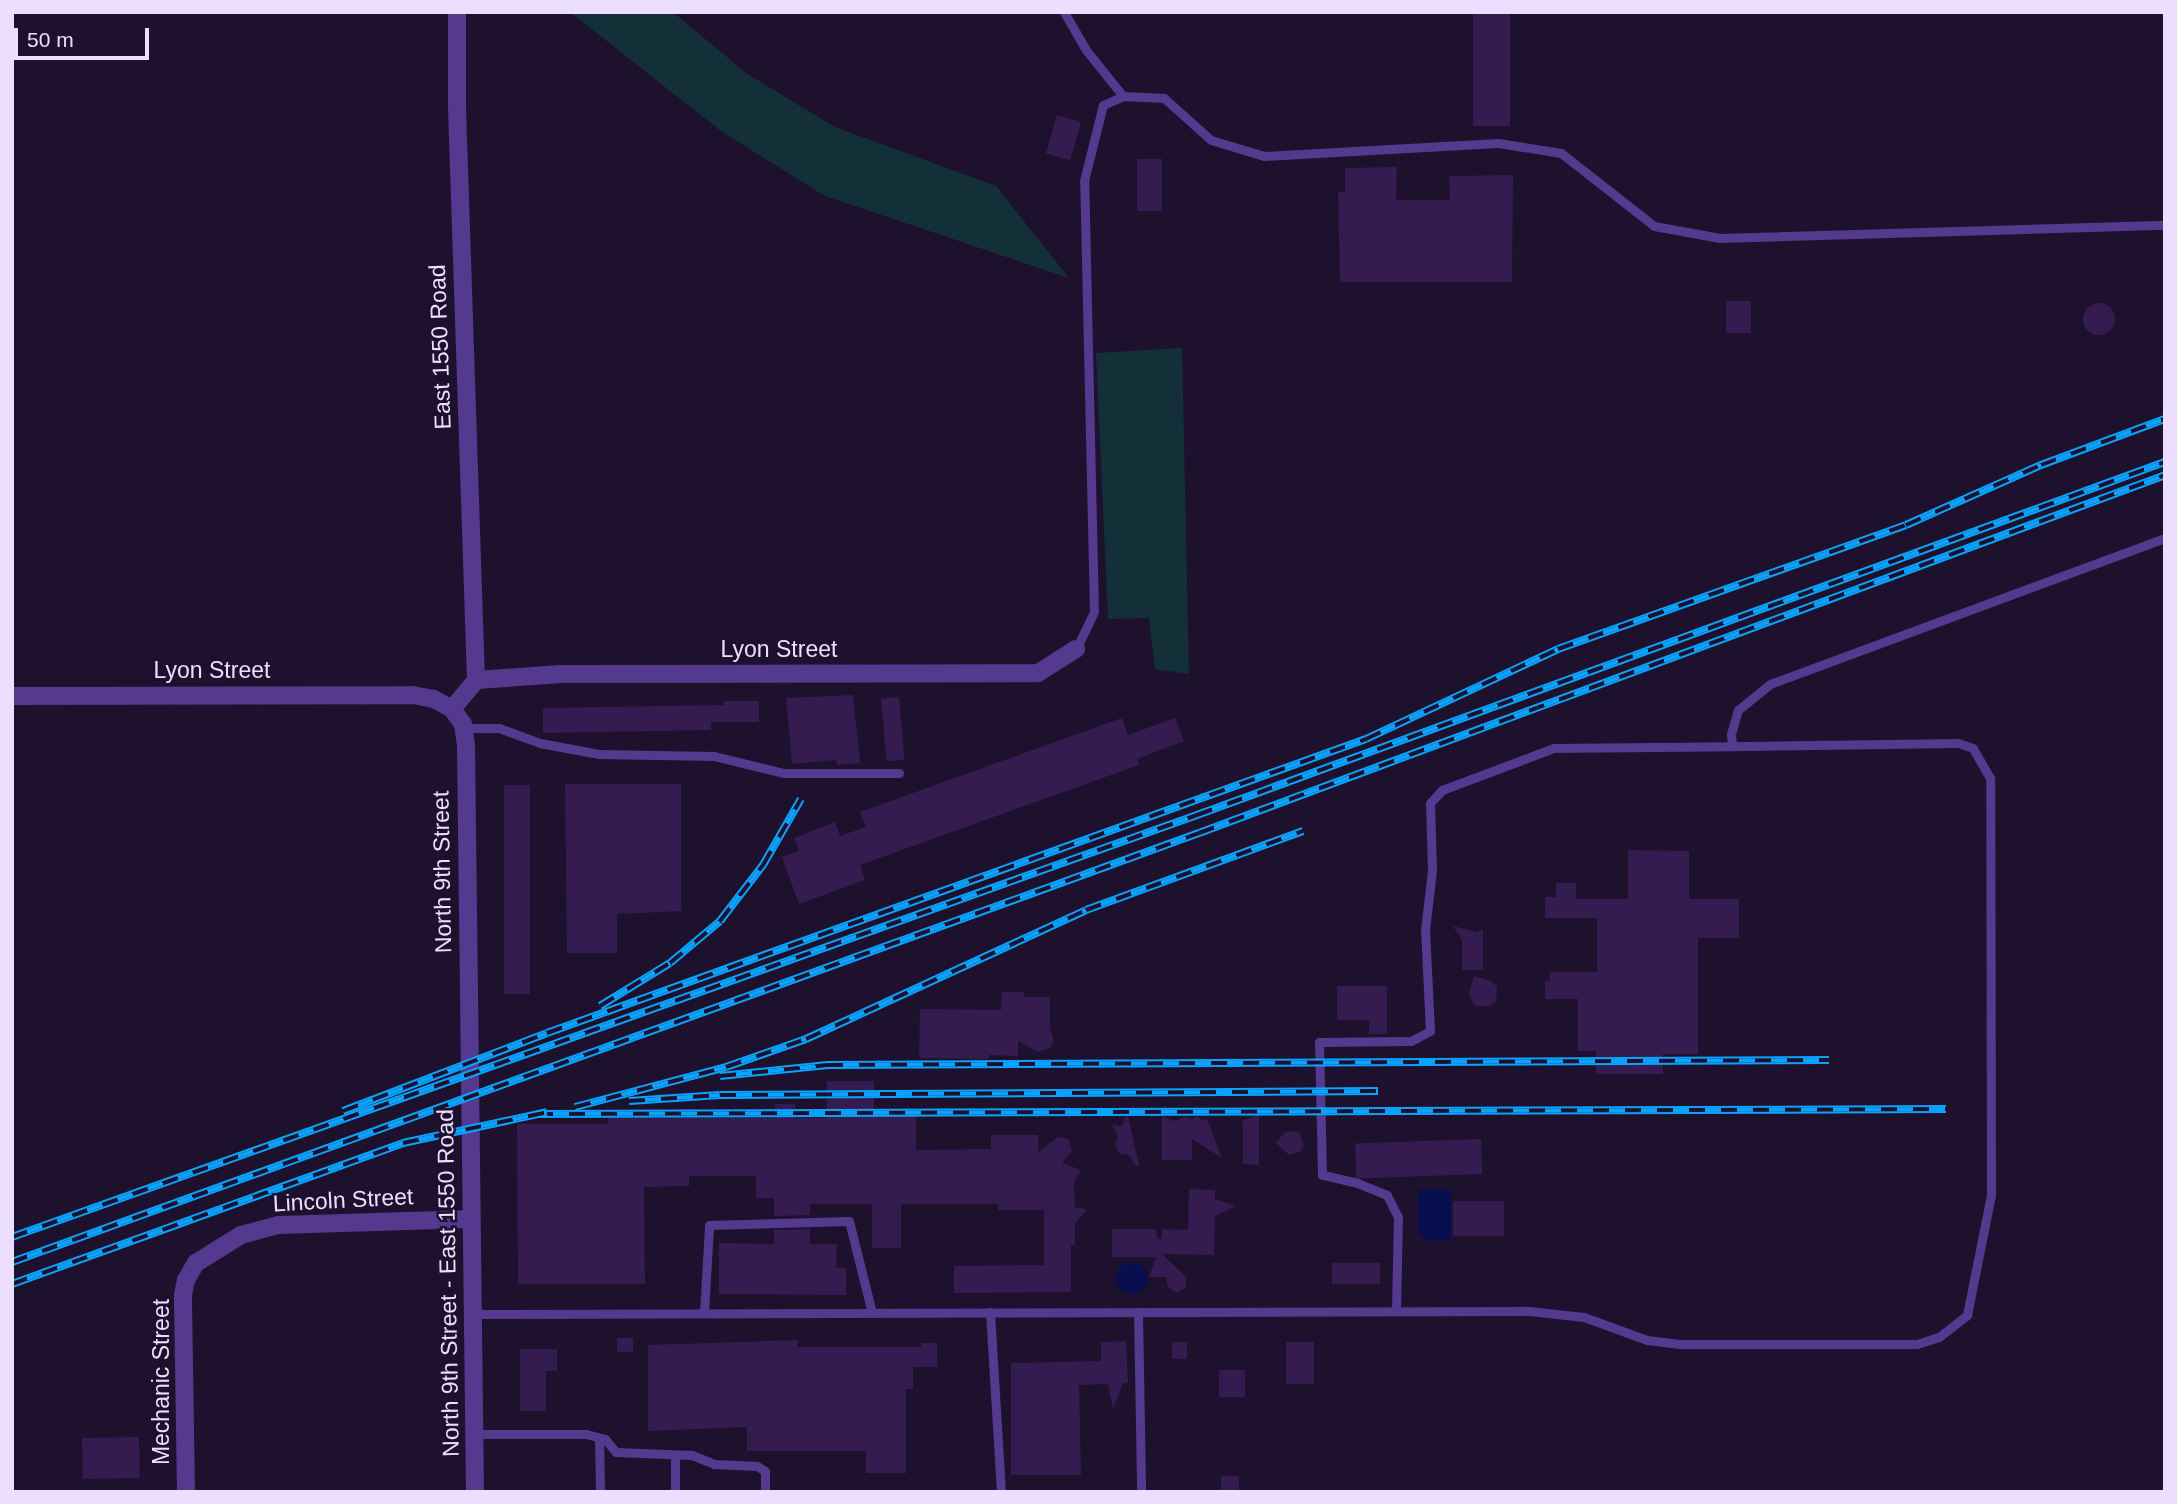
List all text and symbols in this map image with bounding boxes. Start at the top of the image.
scale bar [18,14,152,58]
text: 50 m [27,28,74,51]
street label: East 1550 Road [423,264,457,430]
street label: Lyon Street [721,635,837,663]
street label: Lyon Street [154,656,270,684]
street label: North 9th Street [427,791,457,953]
street label: North 9th Street - East 1550 Road [431,1109,465,1457]
street label: Lincoln Street [272,1183,414,1217]
street label: Mechanic Street [147,1299,175,1465]

